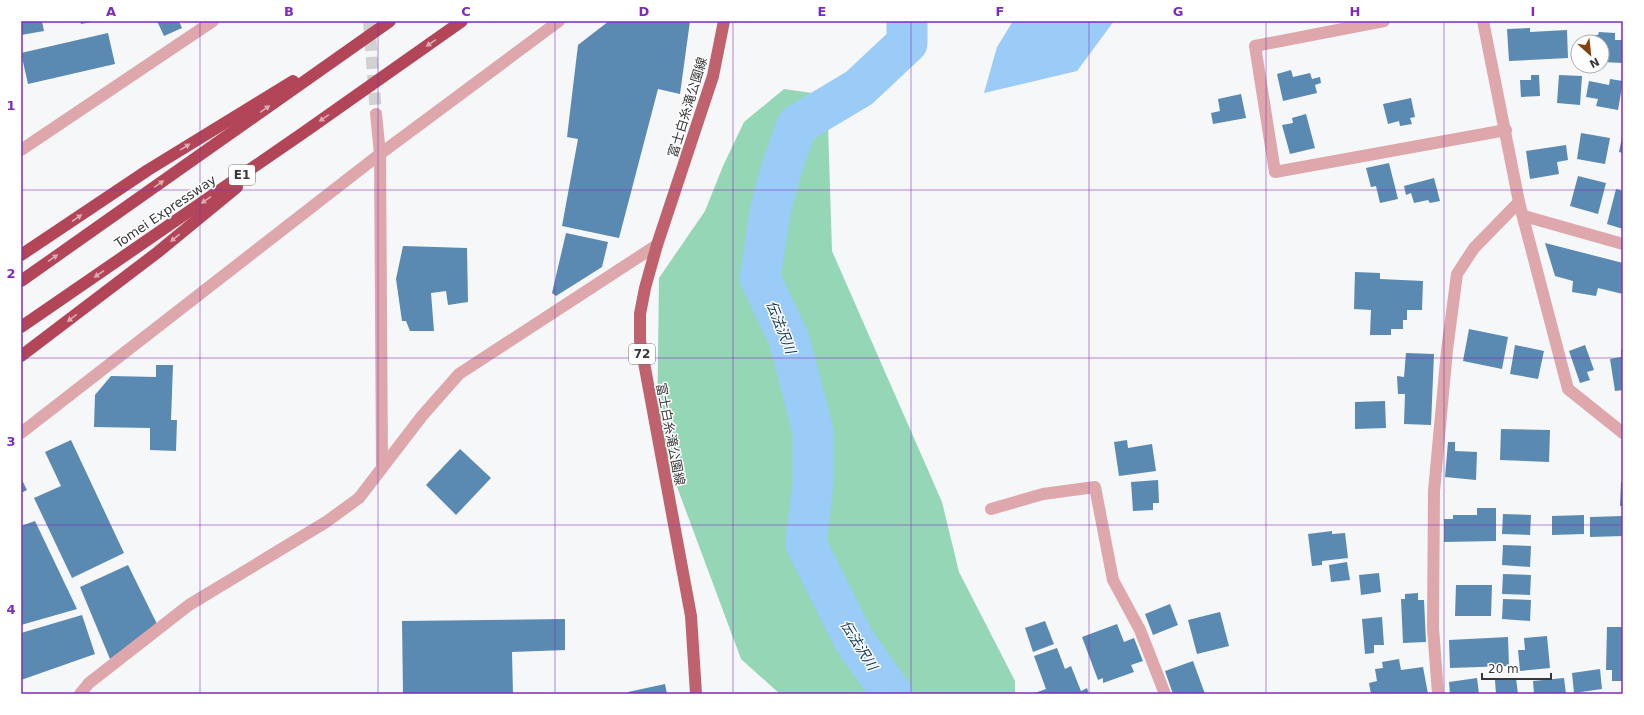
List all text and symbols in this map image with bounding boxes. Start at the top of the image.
text: A [106,4,116,19]
text: B [284,4,294,19]
text: C [461,4,471,19]
text: D [639,4,650,19]
text: E [818,4,826,19]
text: F [996,4,1004,19]
text: G [1173,4,1183,19]
text: H [1350,4,1360,19]
text: I [1531,4,1535,19]
north arrow [1570,34,1610,74]
one-way arrow [425,39,436,47]
street label: 富士白糸滝公園線 [665,55,710,159]
text: N [1587,55,1601,70]
text: 1 [6,98,16,113]
one-way arrow [260,105,271,113]
one-way arrow [319,114,329,122]
one-way arrow [180,143,191,150]
road number: E1 [229,165,255,185]
street label: Tomei Expressway [111,172,219,252]
one-way arrow [154,180,164,188]
one-way arrow [200,196,211,204]
one-way arrow [71,214,82,222]
one-way arrow [169,233,180,242]
one-way arrow [48,254,58,262]
text: 2 [6,266,16,281]
one-way arrow [93,270,104,278]
water label: 伝法沢川 [763,298,800,358]
one-way arrow [67,313,78,322]
road number: 72 [629,344,655,364]
street label: 富士白糸滝公園線 [653,382,688,487]
text: 3 [6,434,16,449]
text: 4 [6,602,16,617]
water label: 伝法沢川 [837,617,882,675]
scale bar [1482,655,1551,681]
text: 20 m [1488,662,1519,676]

